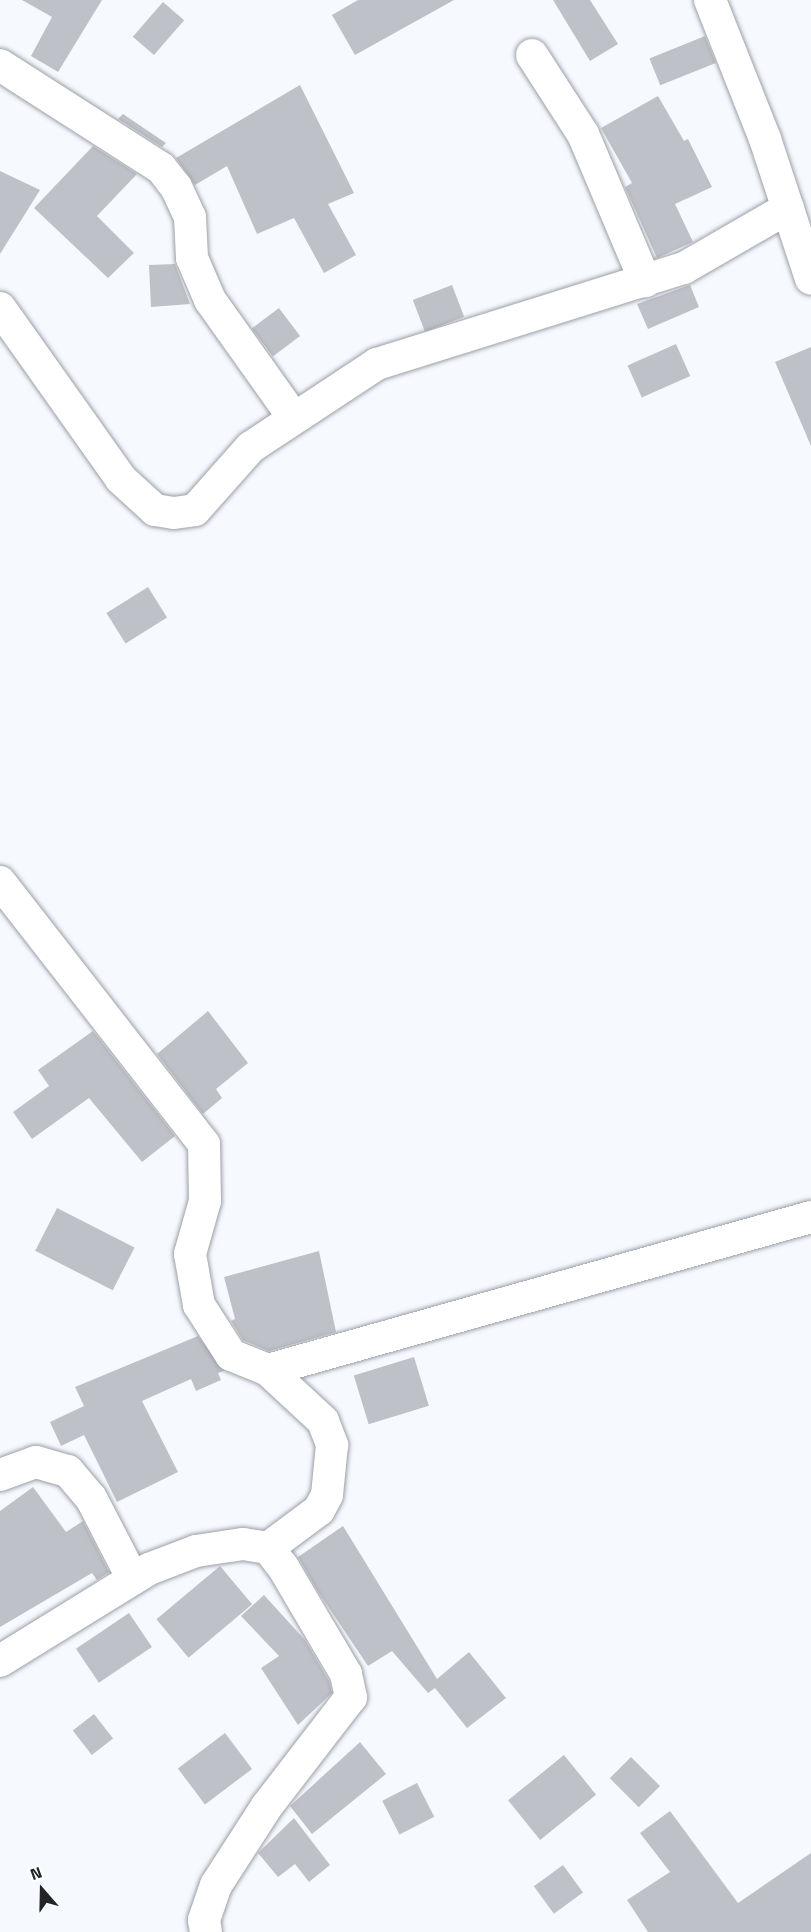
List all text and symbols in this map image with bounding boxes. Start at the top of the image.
north arrow [12,1860,72,1920]
text: N [27,1860,45,1886]

